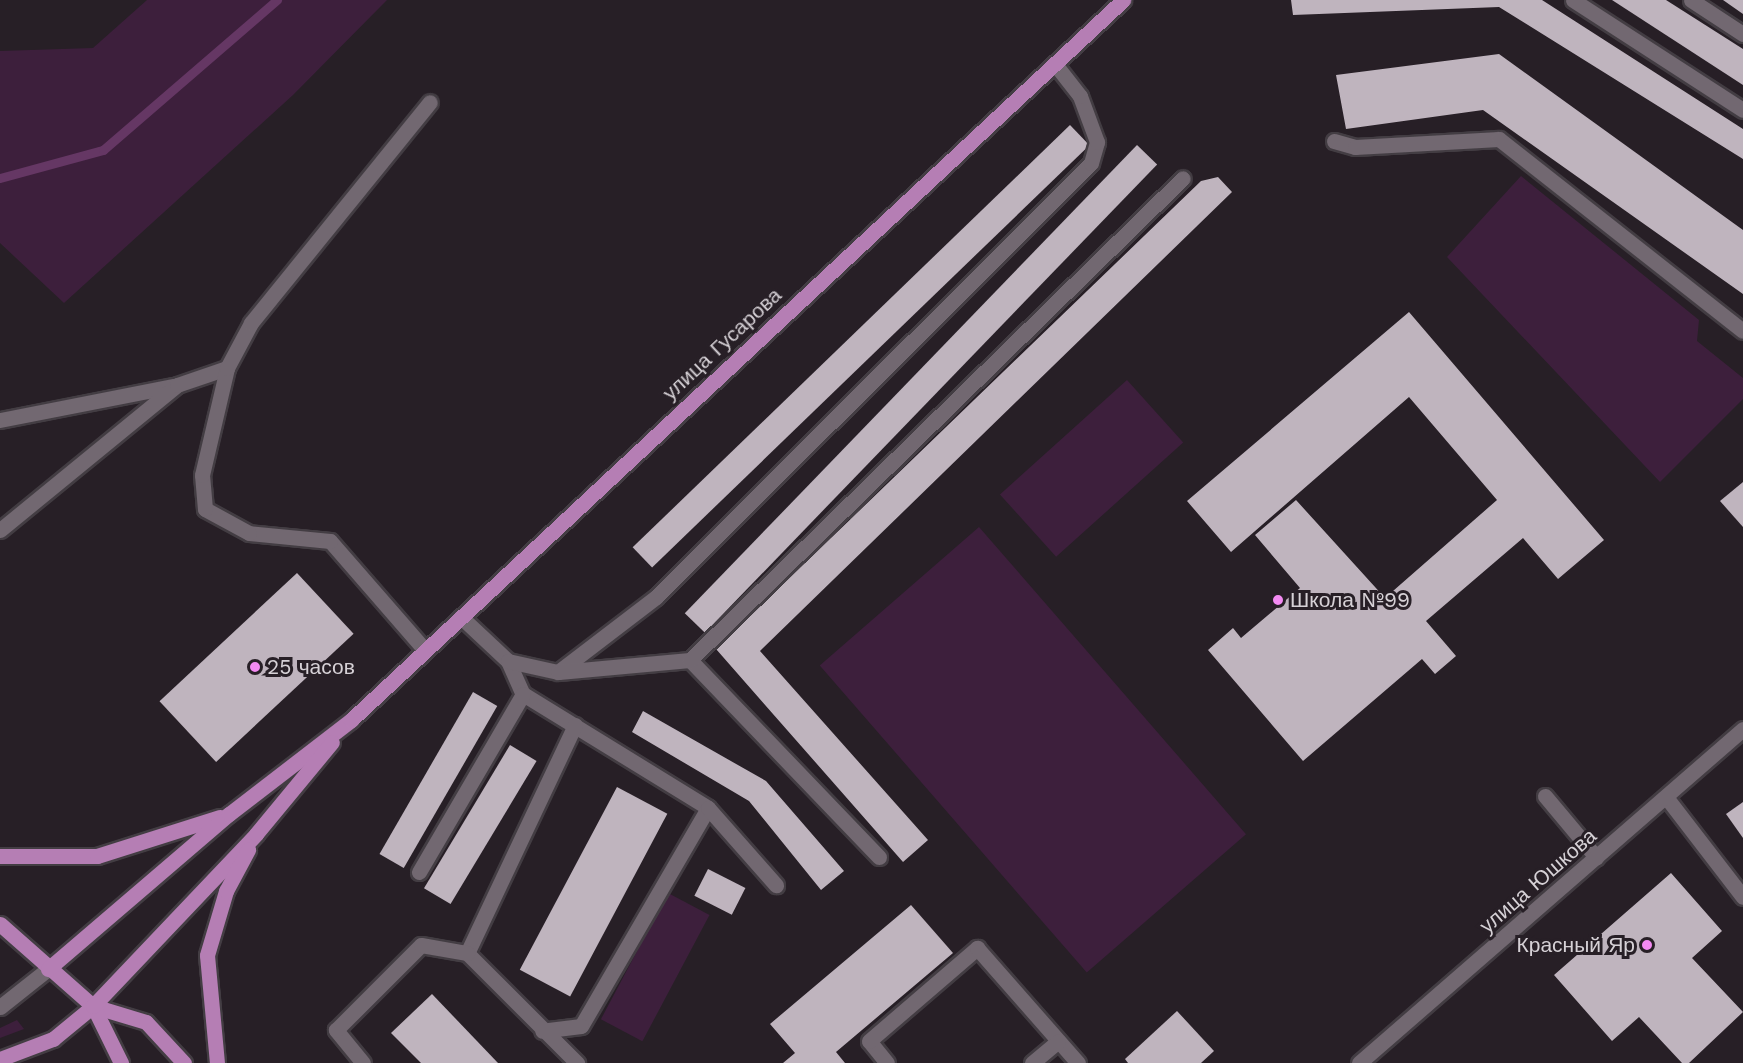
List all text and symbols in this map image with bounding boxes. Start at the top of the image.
street label: улица Гусарова [657,283,787,405]
place label: Школа №99 [1290,587,1410,613]
marker: Школа №99 [1271,593,1285,607]
place label: 25 часов [267,654,355,680]
marker: 25 часов [248,660,262,674]
street label: улица Юшкова [1474,823,1602,939]
place label: Красный Яр [1516,932,1635,958]
marker: Красный Яр [1640,938,1654,952]

